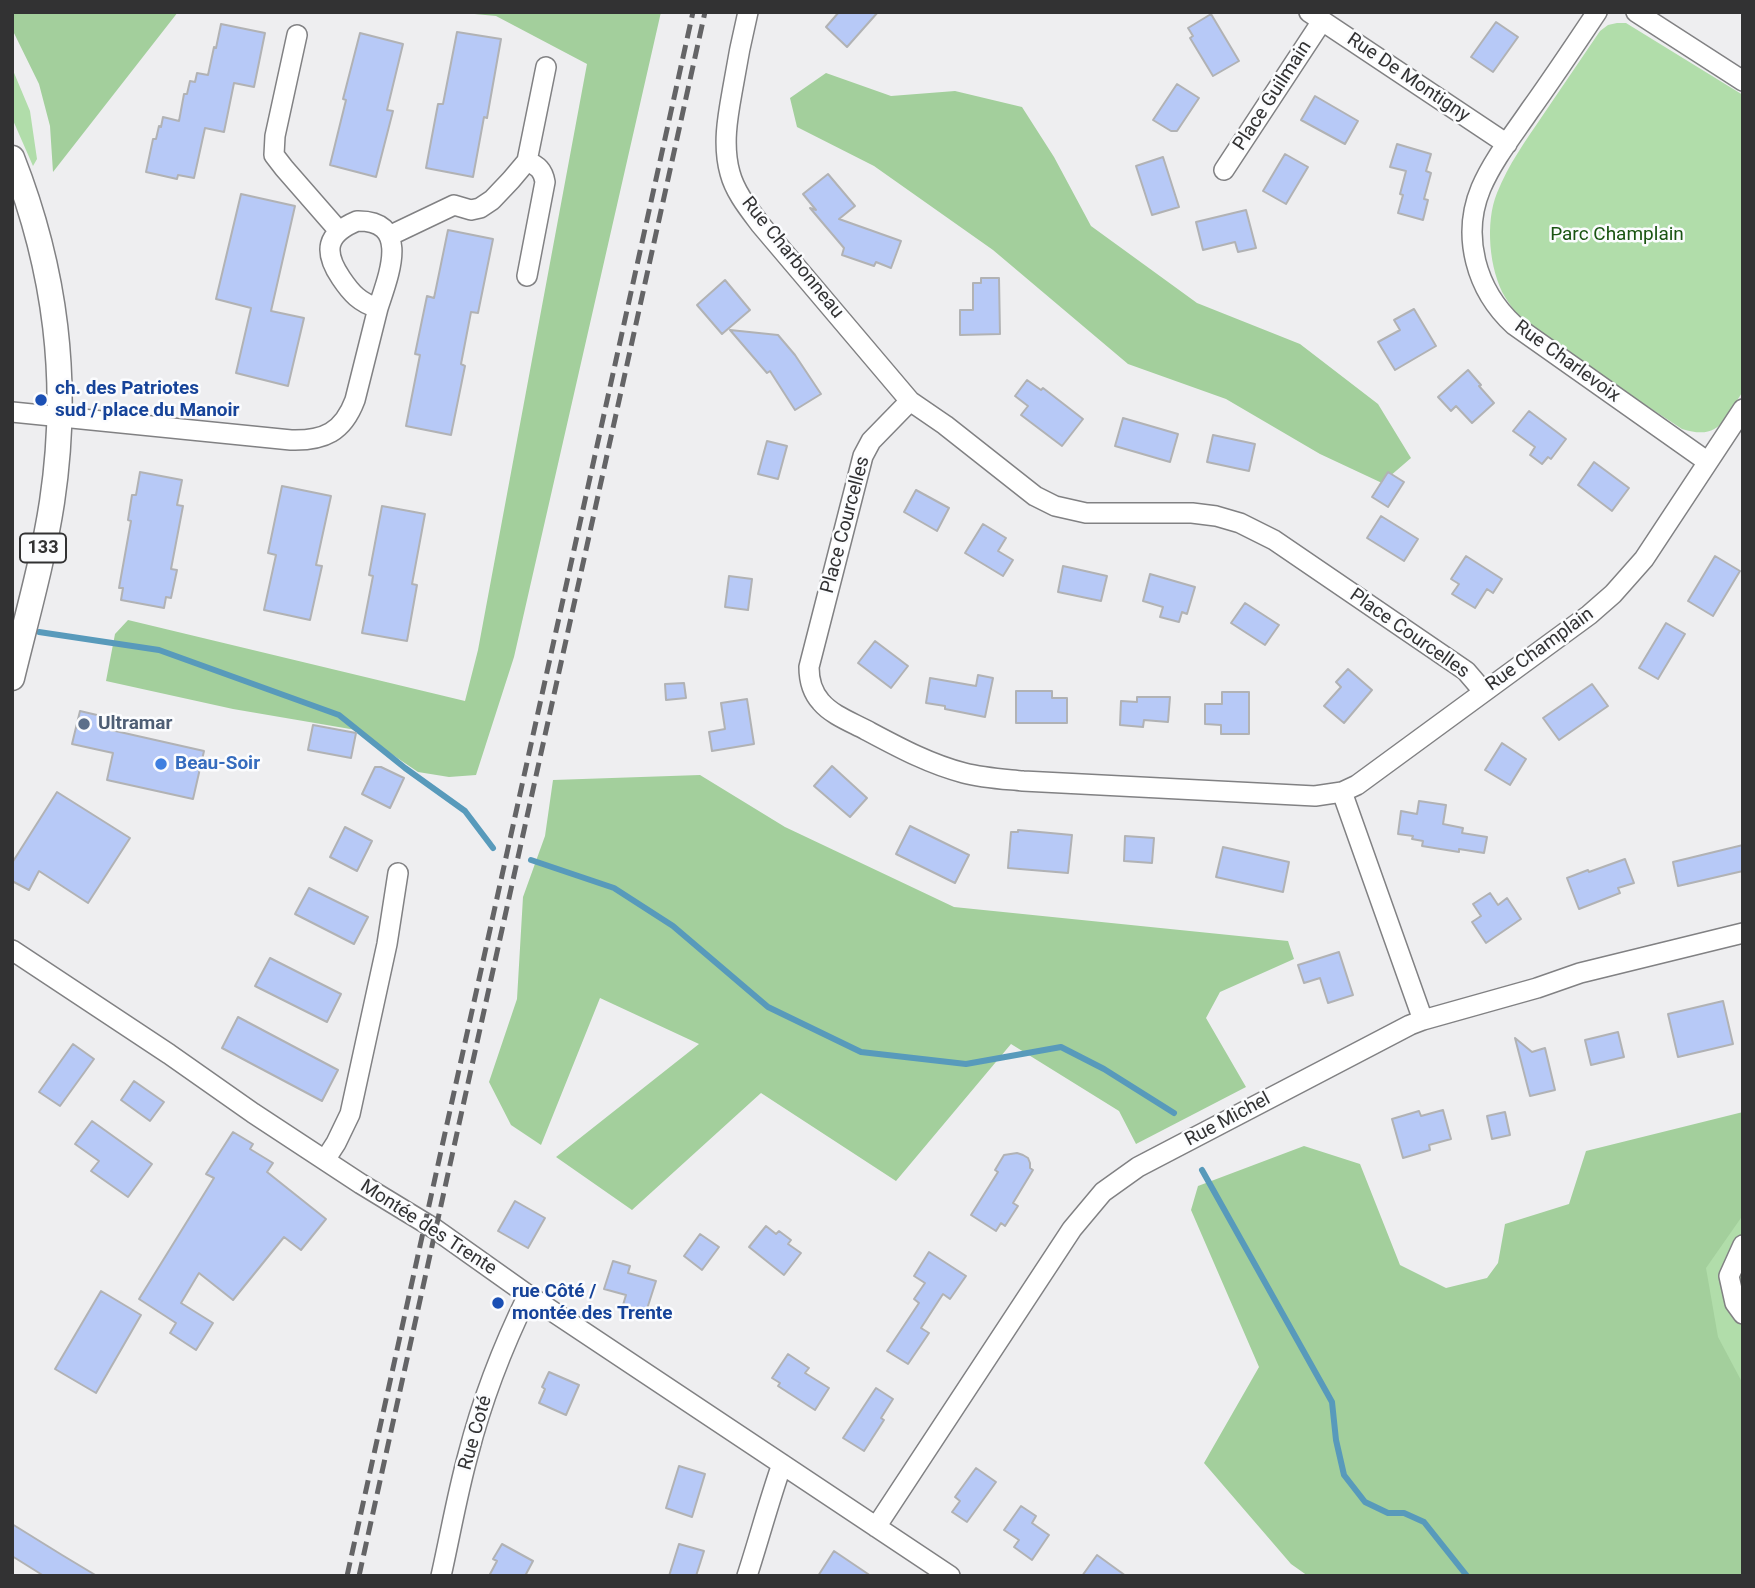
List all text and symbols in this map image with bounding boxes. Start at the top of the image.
street label: Rue De Montigny [1342,29,1474,127]
street label: Place Guilmain [1229,37,1317,155]
street label: Rue Charbonneau [736,193,848,323]
park label: Parc Champlain [1550,224,1684,246]
street label: Rue Charlevoix [1510,316,1624,408]
place label: ch. des Patriotes sud / place du Manoir [55,378,240,422]
marker: ch. des Patriotes sud / place du Manoir [33,392,49,408]
street label: Place Courcelles [817,454,875,596]
road number: 133 [20,534,66,562]
street label: Place Courcelles [1345,584,1473,684]
street label: Rue Champlain [1482,603,1598,697]
place label: Ultramar [98,713,172,735]
marker: Ultramar [76,716,92,732]
place label: Beau-Soir [175,753,260,775]
marker: Beau-Soir [153,756,169,772]
street label: Rue Michel [1181,1088,1275,1152]
street label: Montée des Trente [356,1175,500,1281]
place label: rue Côté / montée des Trente [512,1281,672,1325]
marker: rue Côté / montée des Trente [490,1295,506,1311]
street label: Rue Coté [455,1393,497,1473]

